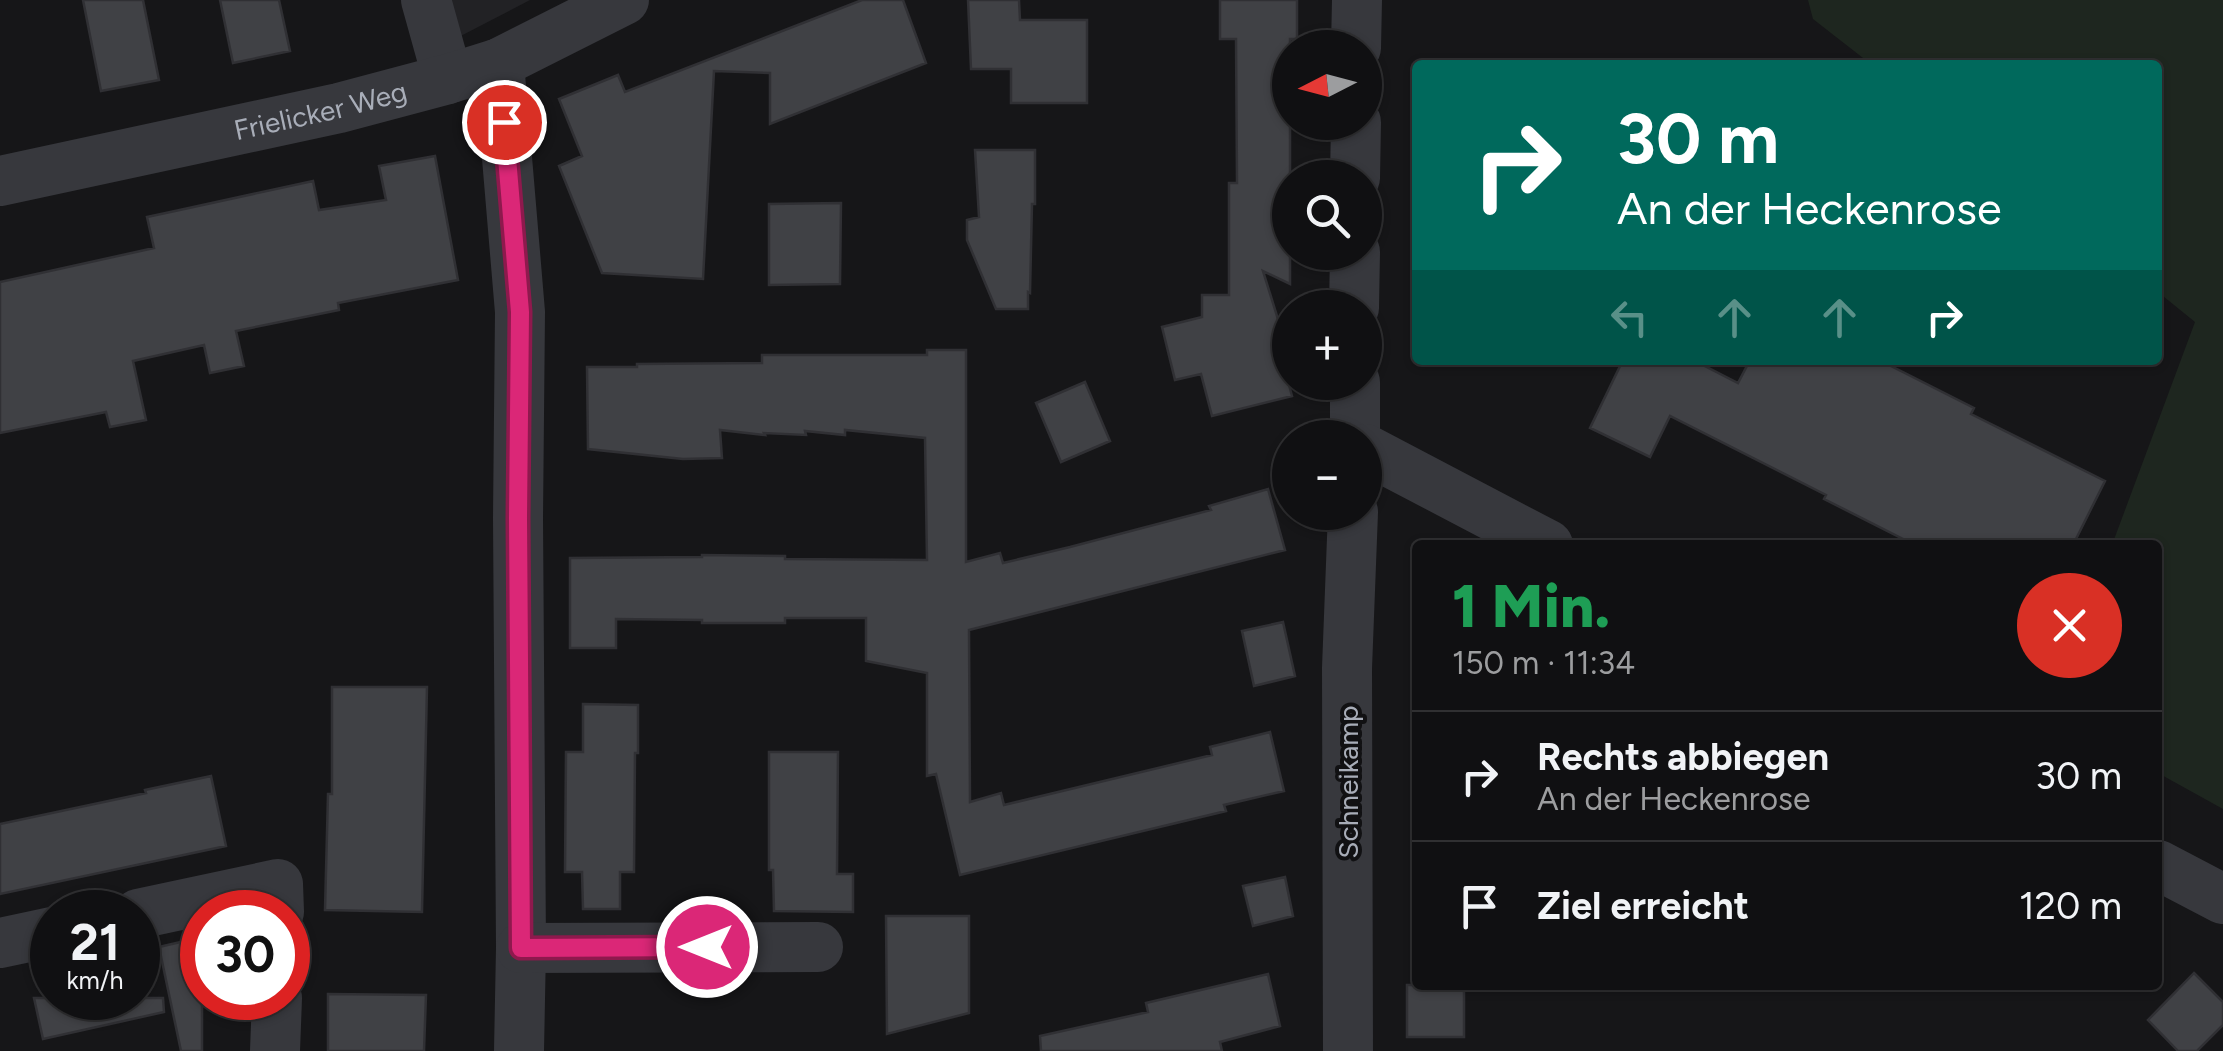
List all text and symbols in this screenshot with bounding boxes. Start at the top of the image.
north arrow [1272,30,1382,140]
map controls [1272,30,1382,530]
street label: Frielicker Weg [231,74,411,147]
pin [462,80,547,165]
icon: arrive [477,95,532,150]
text: 30 m [1617,96,1779,181]
icon: right [1452,100,1582,230]
button: search [1272,160,1382,270]
text: An der Heckenrose [1617,181,2002,235]
button: + [1272,290,1382,400]
icon: left [1602,290,1657,345]
icon: ahead [1707,290,1762,345]
icon: ahead [1812,290,1867,345]
icon: right [1917,290,1972,345]
button: − [1272,420,1382,530]
text: 1 Min. [1452,570,1610,642]
button: close [2017,573,2122,678]
text: 150 m · 11:34 [1452,644,1635,682]
street label: Schneikamp [1331,705,1365,859]
text: Rechts abbiegen [1537,734,1829,780]
icon: right [1452,749,1507,804]
text: 30 m [2035,753,2122,799]
text: An der Heckenrose [1537,780,1810,818]
icon: arrive [1452,879,1507,934]
text: Ziel erreicht [1537,883,1749,929]
text: 120 m [2019,883,2122,929]
speed limit sign: 30 [180,890,310,1020]
position arrow [655,895,759,999]
text: 21 [70,912,120,973]
text: km/h [66,965,124,995]

